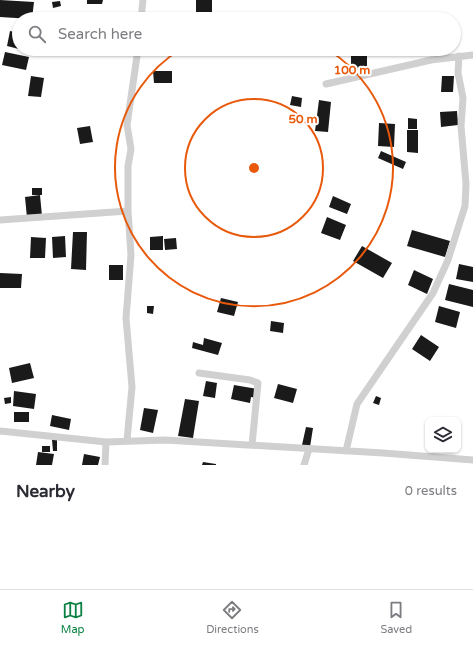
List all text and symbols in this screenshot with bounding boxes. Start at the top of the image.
search box [12,12,461,56]
icon: search [26,23,48,45]
text: Search here [58,25,142,43]
text: 100 m [334,63,370,77]
text: 50 m [288,112,318,126]
centre of rings [247,161,261,175]
map controls [425,417,461,453]
button: layers [425,417,461,453]
text: Nearby [16,481,75,502]
text: 0 results [405,483,457,499]
tab: Map [61,599,85,636]
tab: Directions [206,599,259,636]
tab: Saved [380,599,412,636]

